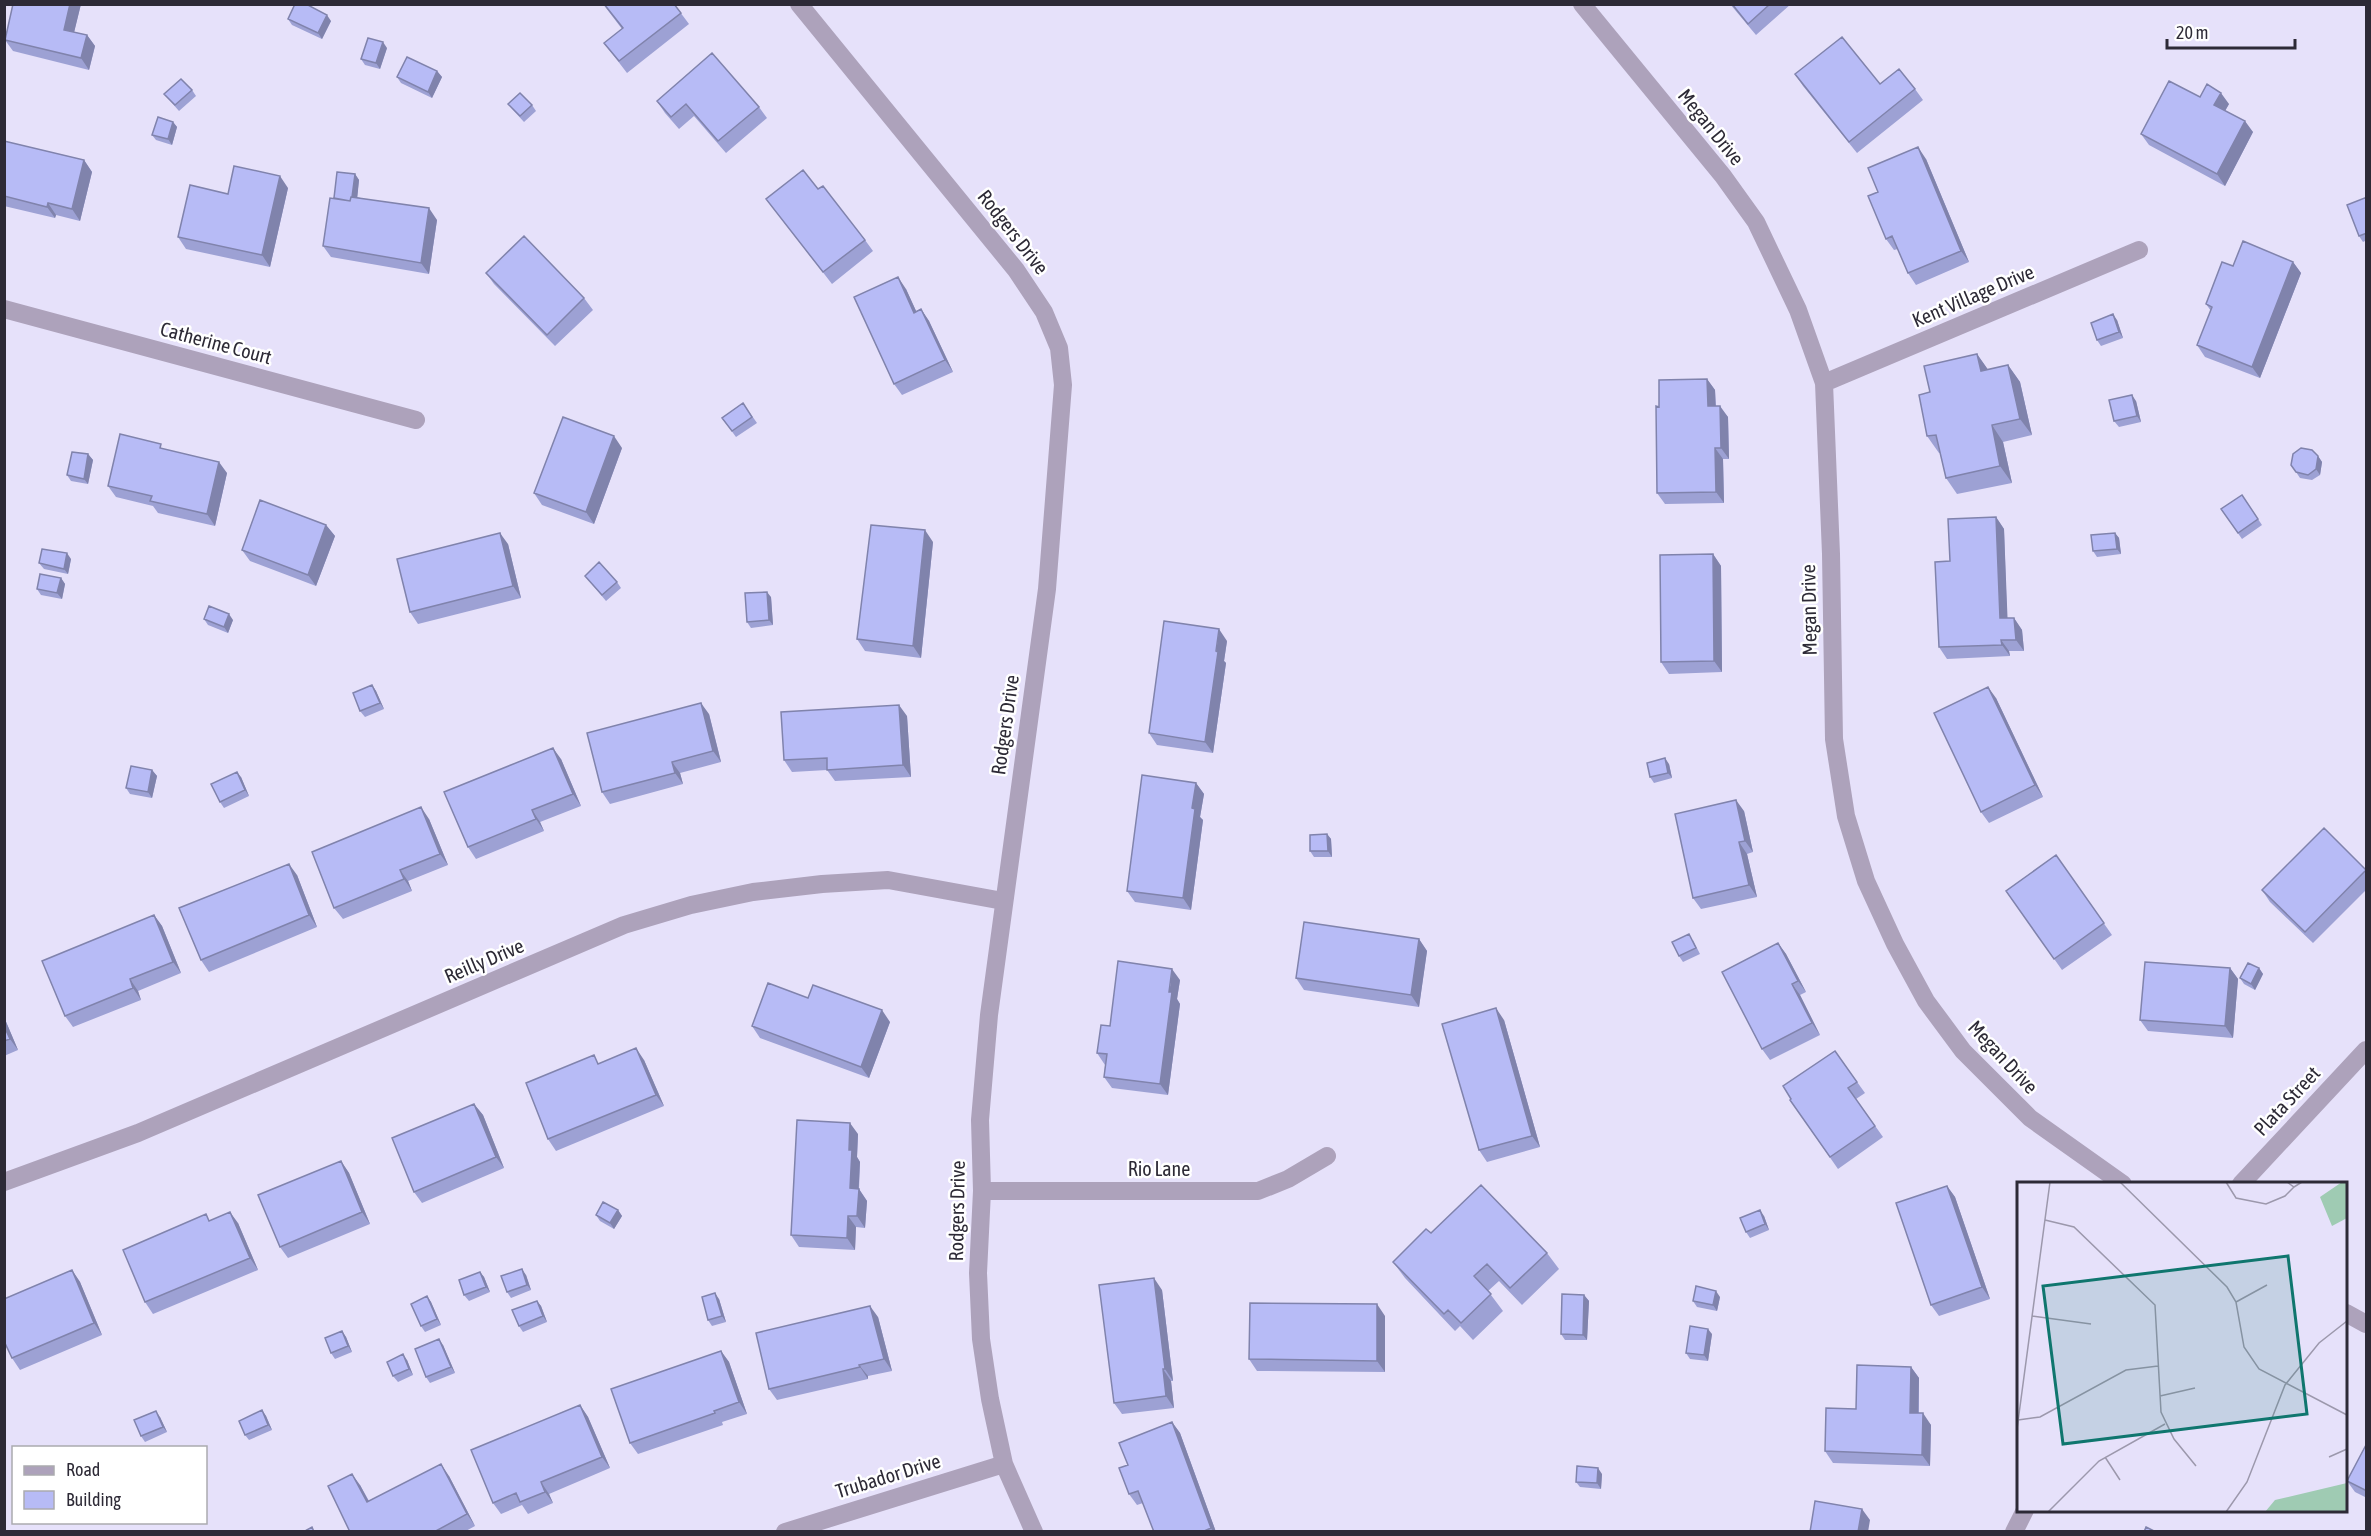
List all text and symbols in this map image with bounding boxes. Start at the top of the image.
scale bar [2167,12,2294,50]
text: 20 m [2176,22,2208,43]
street label: Megan Drive [1674,84,1749,169]
street label: Rodgers Drive [973,185,1053,278]
street label: Kent Village Drive [1909,260,2037,331]
street label: Catherine Court [158,317,275,368]
street label: Megan Drive [1796,564,1821,656]
street label: Rodgers Drive [986,673,1023,776]
street label: Reilly Drive [441,934,527,988]
street label: Megan Drive [1964,1015,2043,1098]
street label: Plata Street [2249,1061,2325,1140]
street label: Rio Lane [1128,1157,1190,1180]
street label: Rodgers Drive [944,1160,969,1262]
inset map [2017,1182,2347,1512]
legend [12,1446,207,1524]
street label: Trubador Drive [833,1449,943,1502]
text: Road [66,1459,100,1480]
text: Building [66,1489,121,1510]

